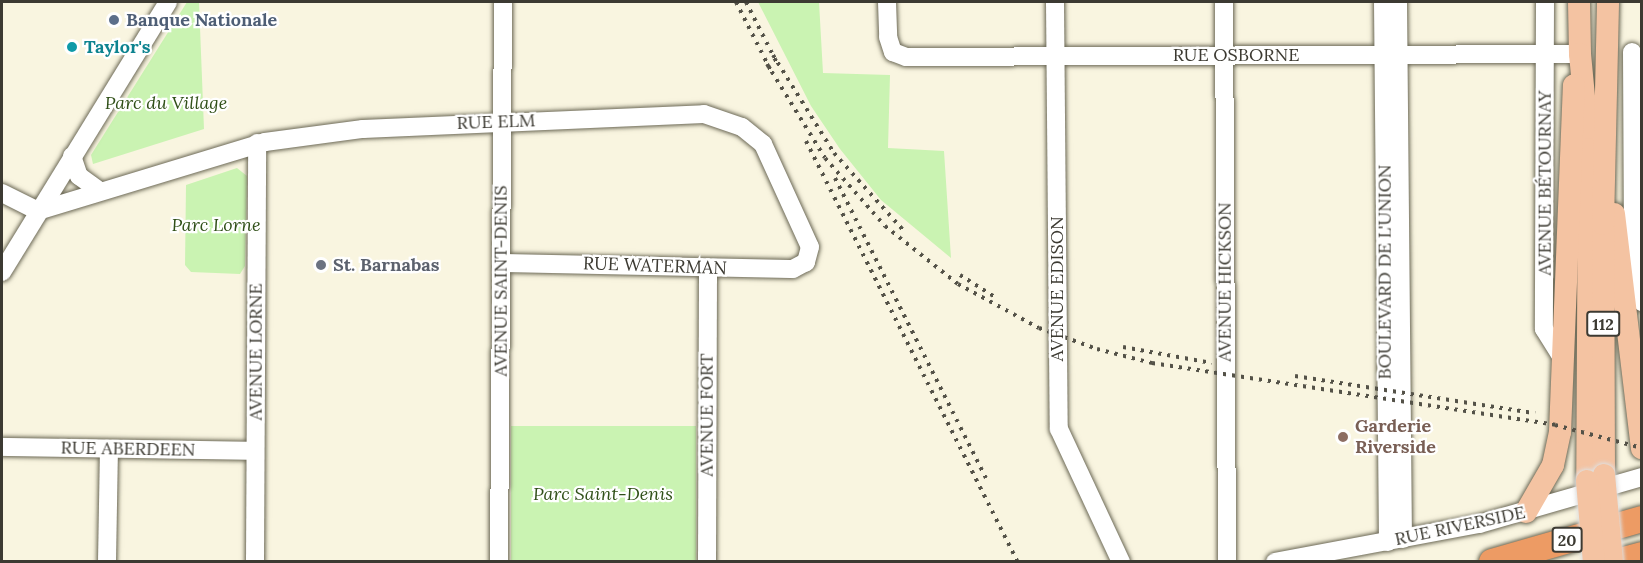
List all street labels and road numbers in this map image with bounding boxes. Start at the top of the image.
street label: RUE OSBORNE [1173,44,1299,66]
street label: AVENUE BÉTOURNAY [1534,90,1556,276]
street label: RUE ELM [456,110,536,134]
street label: BOULEVARD DE L'UNION [1374,164,1396,380]
street label: AVENUE SAINT-DENIS [490,185,512,377]
street label: AVENUE HICKSON [1214,202,1236,362]
street label: AVENUE EDISON [1046,216,1068,362]
street label: RUE WATERMAN [583,253,727,279]
street label: AVENUE LORNE [245,283,267,421]
road number: 112 [1585,311,1621,337]
street label: AVENUE FORT [696,353,718,477]
street label: RUE ABERDEEN [60,437,196,461]
street label: RUE RIVERSIDE [1393,502,1527,550]
road number: 20 [1550,527,1584,553]

